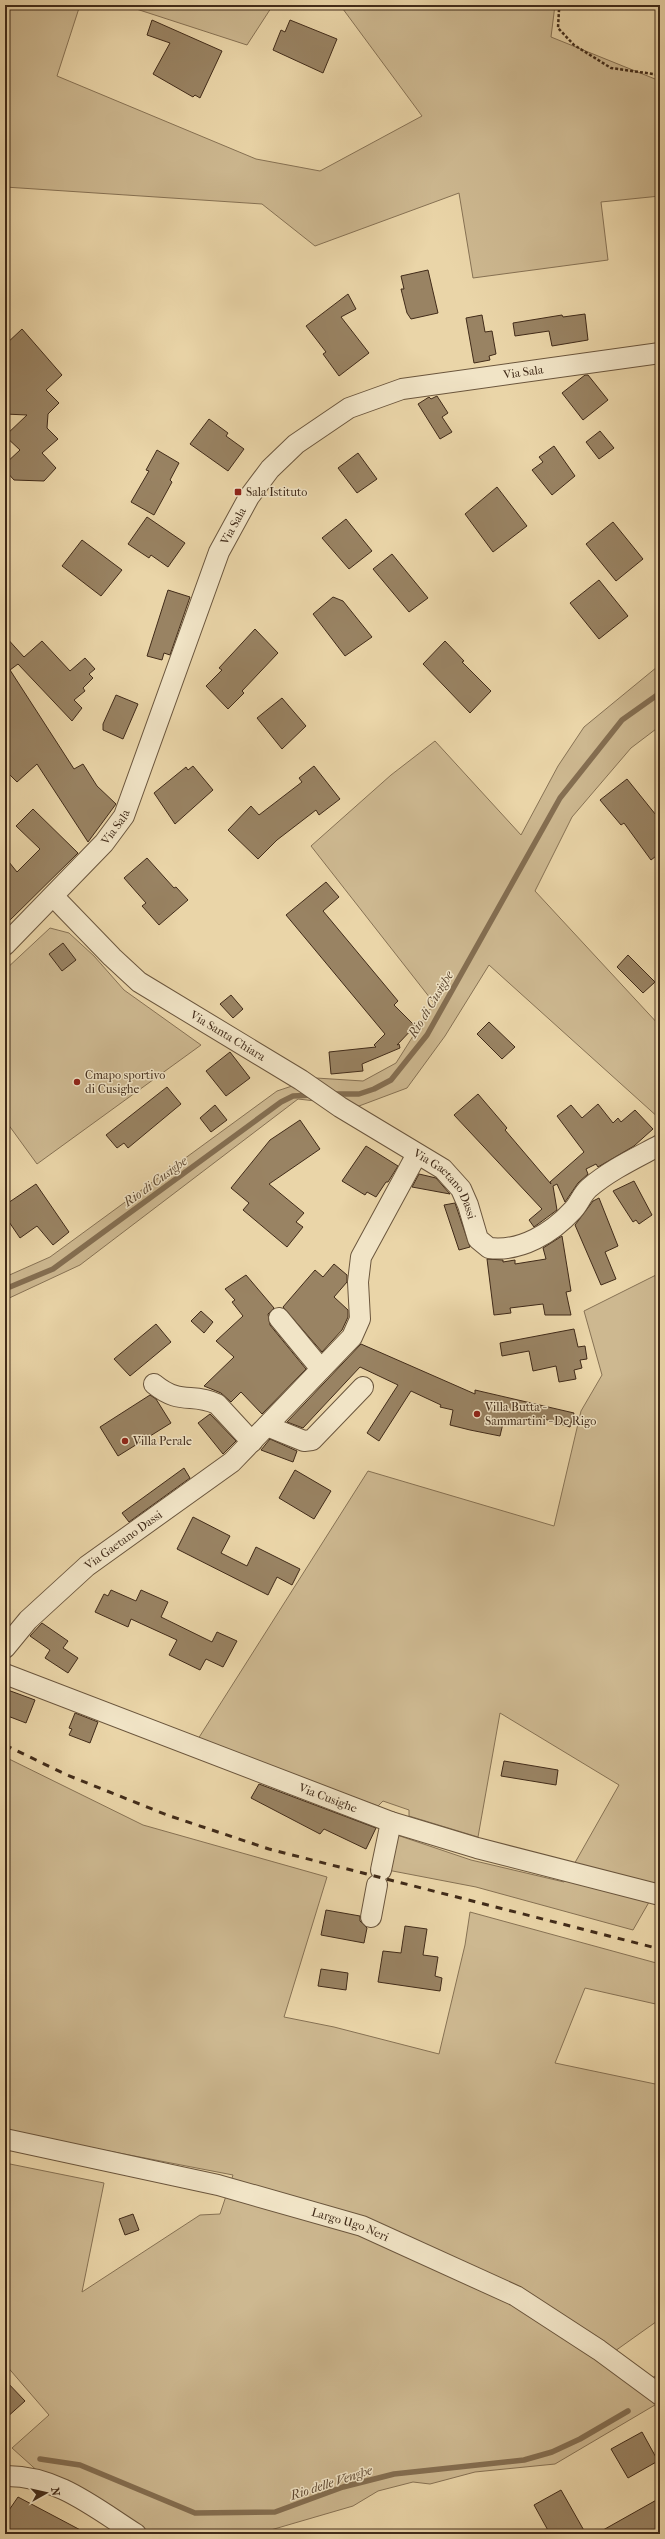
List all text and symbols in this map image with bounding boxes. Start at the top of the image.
street label: Via Sala [502,362,545,382]
place label: Sala Istituto [246,485,307,499]
marker: Sala Istituto [233,487,243,497]
street label: Via Sala [217,505,249,548]
street label: Via Sala [98,807,133,848]
water label: Rio di Cusighe [404,968,457,1041]
street label: Via Santa Chiara [187,1007,268,1064]
place label: Cmapo sportivo di Cusighe [85,1068,165,1096]
marker: Cmapo sportivo di Cusighe [72,1077,82,1087]
street label: Via Gaetano Dassi [410,1145,479,1221]
water label: Rio di Cusighe [120,1153,191,1210]
place label: Villa Butta - Sammartini - De Rigo [484,1400,596,1428]
marker: Villa Butta - Sammartini - De Rigo [472,1409,482,1419]
place label: Villa Perale [132,1434,192,1448]
marker: Villa Perale [120,1436,130,1446]
street label: Via Gaetano Dassi [81,1507,165,1573]
street label: Via Cusighe [296,1780,359,1815]
street label: Largo Ugo Neri [310,2205,392,2244]
water label: Rio delle Venghe [287,2462,375,2503]
north arrow [26,2473,66,2513]
text: N [48,2487,63,2497]

